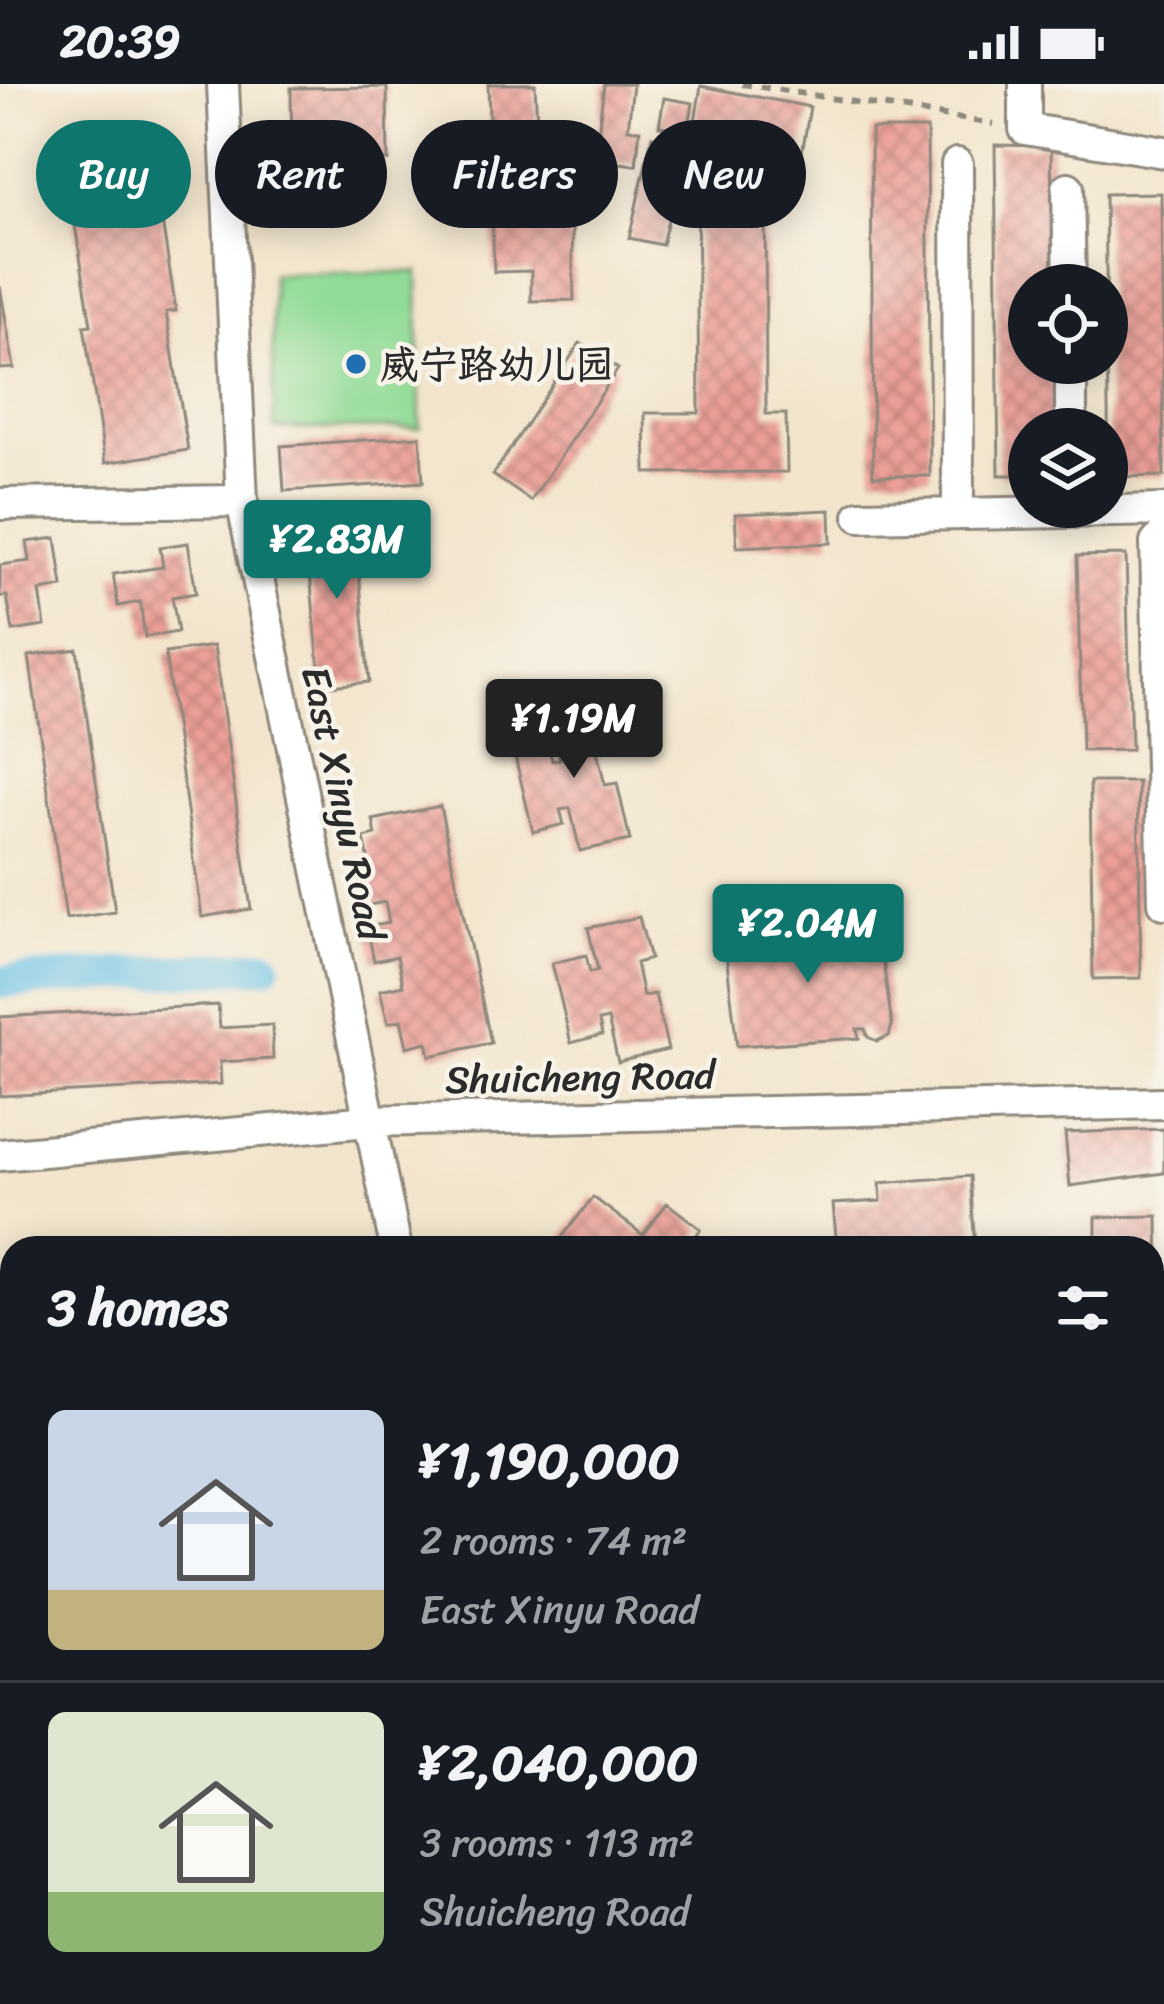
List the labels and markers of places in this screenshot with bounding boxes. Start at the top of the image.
place label: 威宁路幼儿园 [380,330,614,399]
marker: 威宁路幼儿园 [343,351,369,377]
pin: ¥2.83M [239,500,435,602]
pin: ¥1.19M [476,679,672,781]
pin: ¥2.04M [710,884,906,986]

